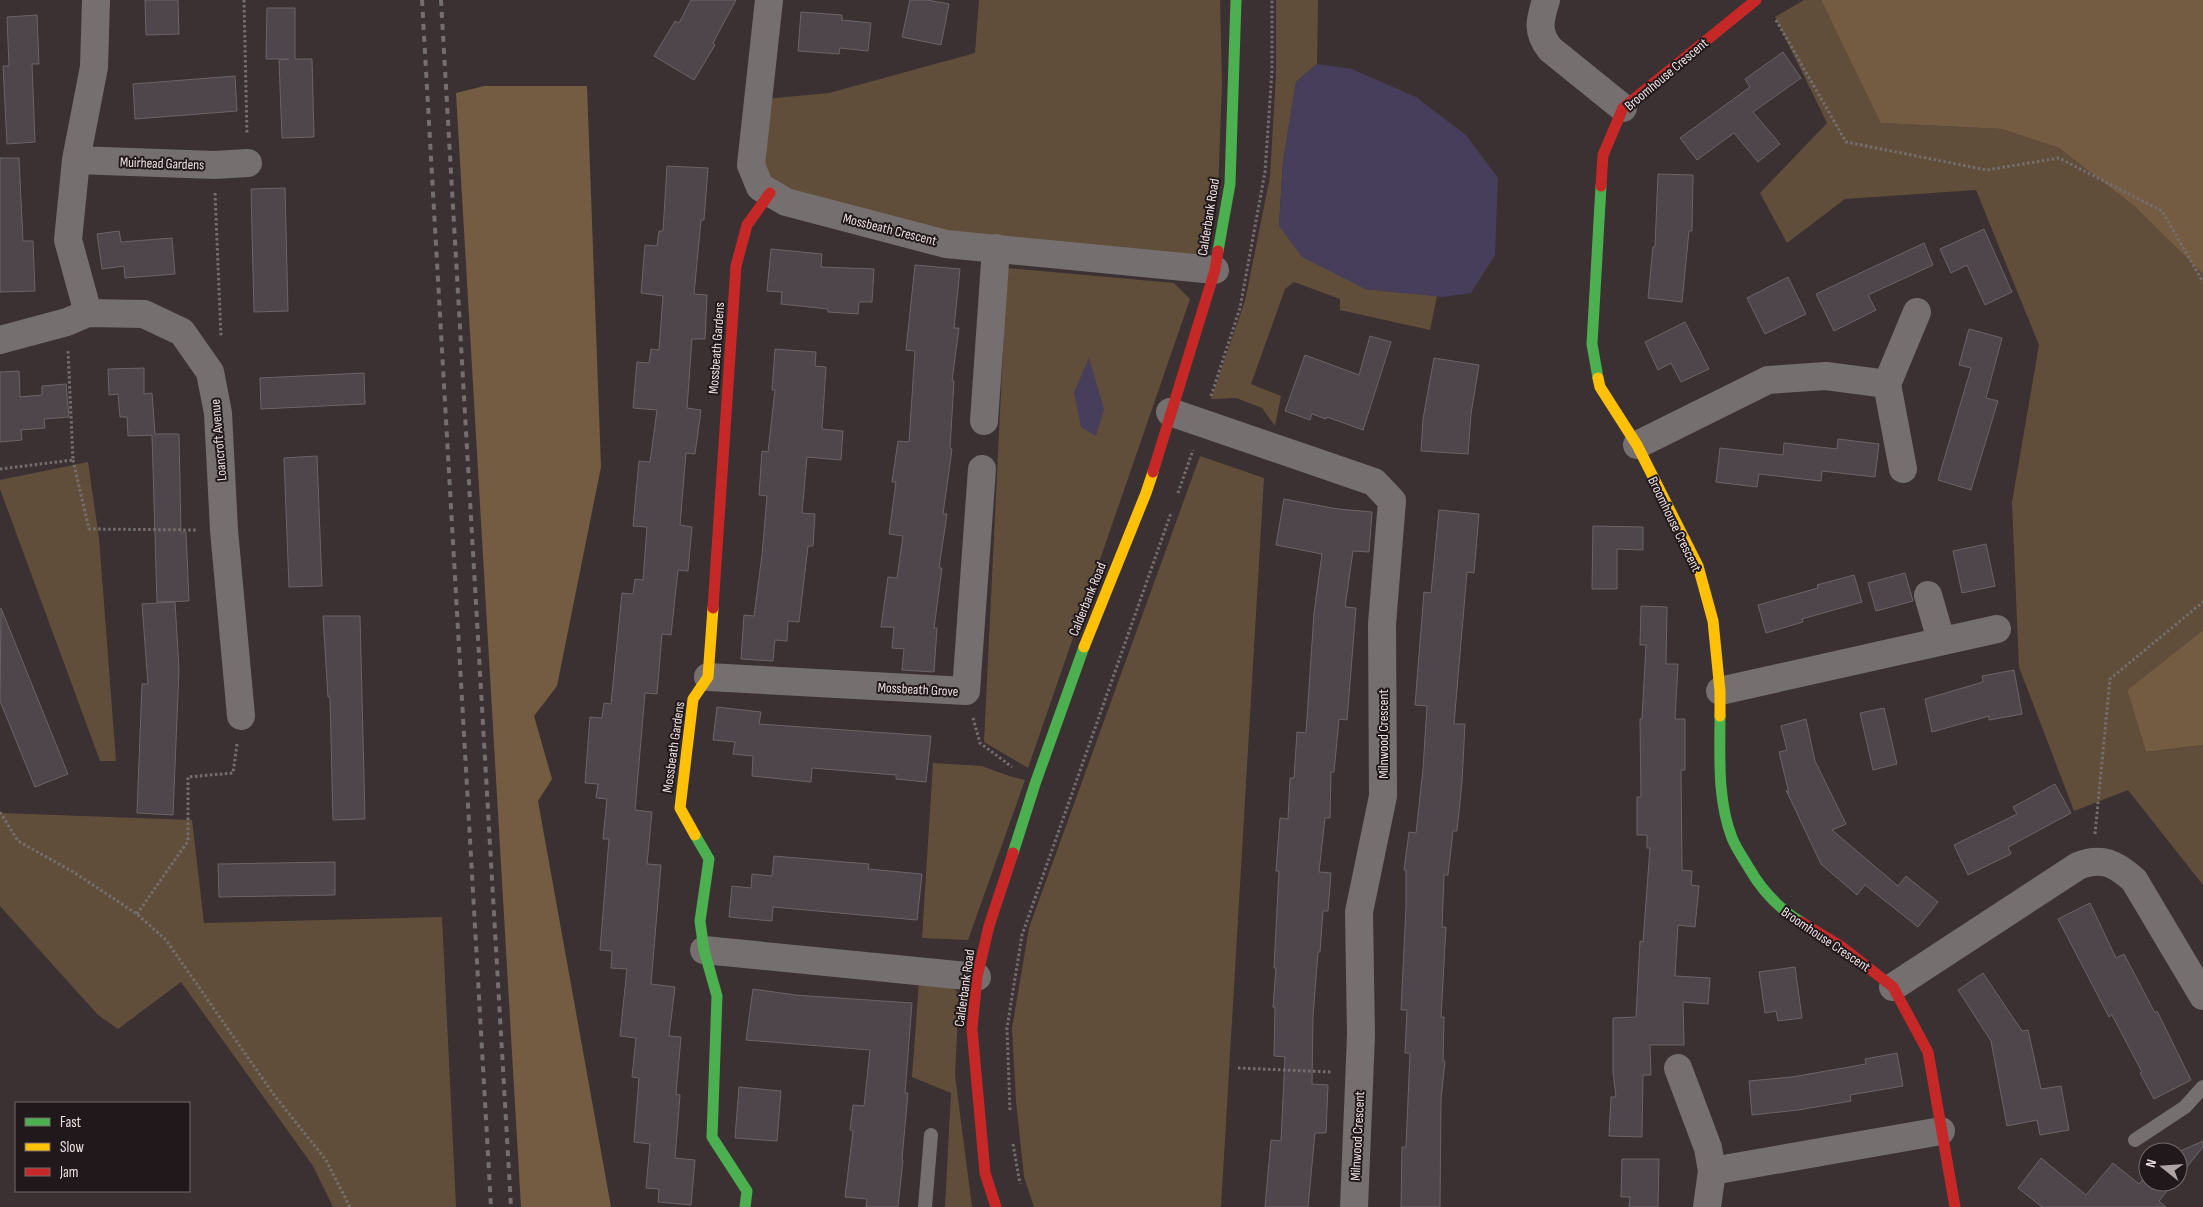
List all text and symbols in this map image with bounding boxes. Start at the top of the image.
street label: Broomhouse Crescent [1621,34,1712,114]
street label: Muirhead Gardens [119,154,204,173]
street label: Calderbank Road [1194,177,1223,257]
street label: Mossbeath Crescent [841,210,939,249]
street label: Mossbeath Gardens [705,302,728,394]
street label: Loancroft Avenue [206,398,231,482]
street label: Broomhouse Crescent [1644,474,1705,575]
street label: Calderbank Road [1065,560,1110,639]
street label: Mossbeath Grove [877,679,959,700]
street label: Milnwood Crescent [1375,689,1392,779]
street label: Mossbeath Gardens [659,700,688,794]
street label: Broomhouse Crescent [1778,903,1874,976]
street label: Calderbank Road [951,948,978,1028]
street label: Milnwood Crescent [1347,1091,1368,1181]
legend [15,1102,190,1192]
text: Fast [60,1113,82,1132]
text: Slow [60,1138,84,1157]
north arrow [2138,1142,2188,1192]
text: N [2142,1157,2160,1169]
text: Jam [59,1163,78,1182]

